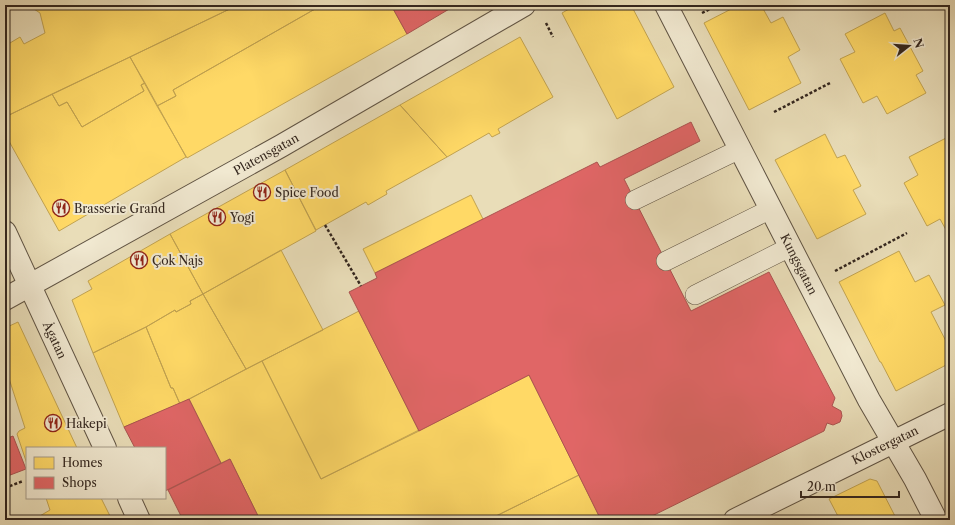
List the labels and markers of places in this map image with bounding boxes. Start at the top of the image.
restaurant icon: Spice Food [252,182,272,202]
place label: Spice Food [275,185,339,200]
restaurant icon: Brasserie Grand [51,198,71,218]
place label: Brasserie Grand [74,201,166,216]
restaurant icon: Yogi [207,207,227,227]
place label: Yogi [229,210,255,225]
restaurant icon: Çok Najs [129,250,149,270]
place label: Çok Najs [152,253,203,268]
restaurant icon: Hakepi [43,413,63,433]
place label: Hakepi [66,416,107,431]

